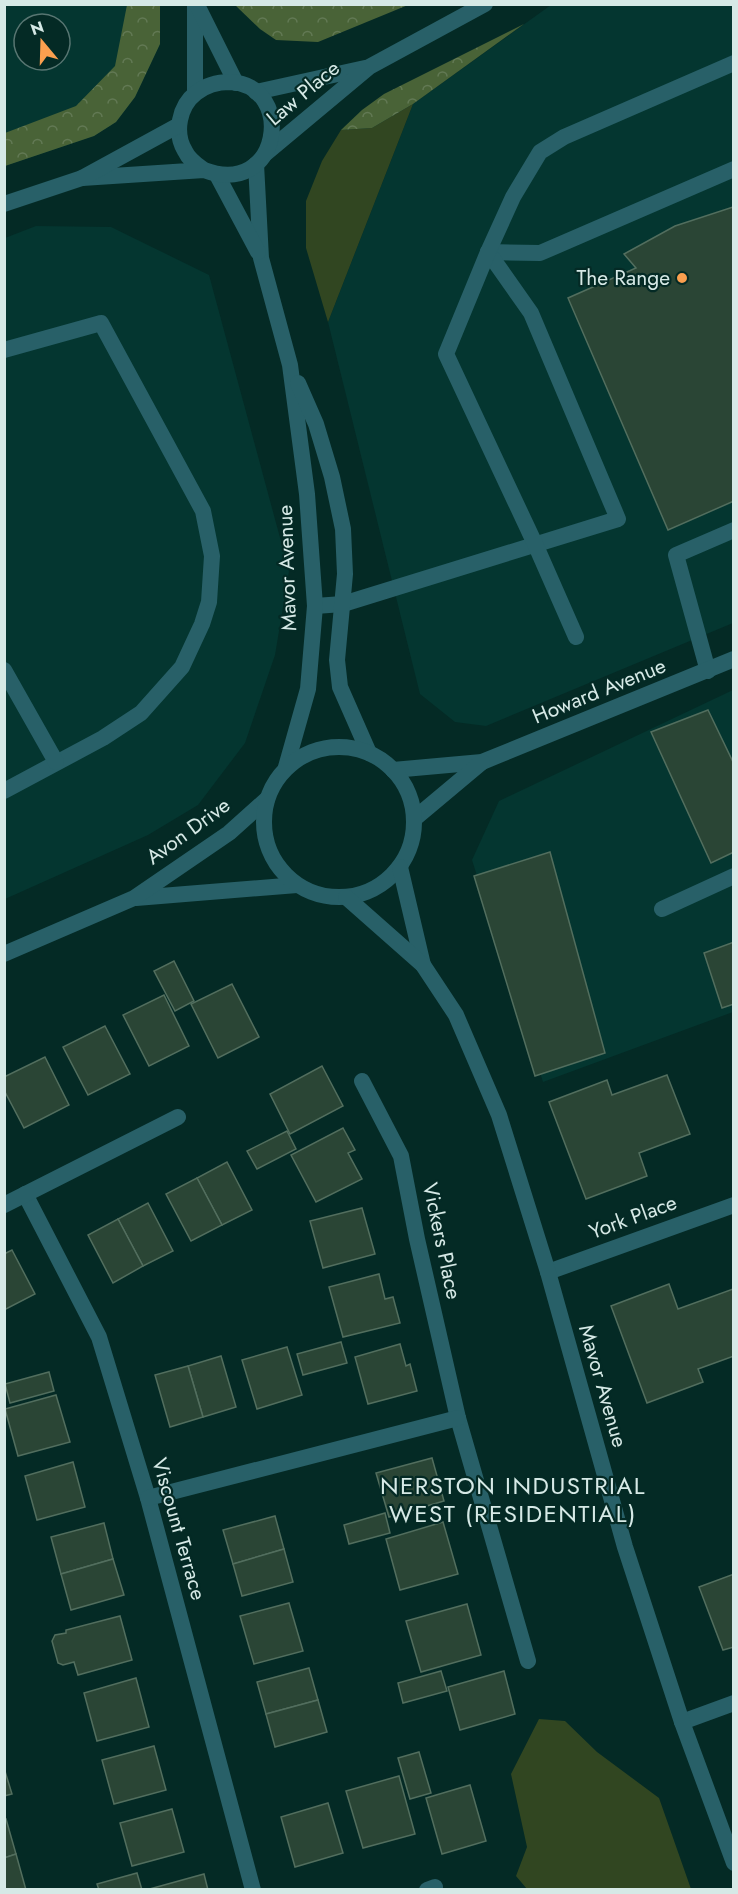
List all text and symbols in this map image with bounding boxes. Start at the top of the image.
north arrow [12,12,72,72]
text: N [28,15,47,41]
street label: Law Place [260,53,346,133]
place label: The Range [576,263,670,293]
marker: The Range [675,271,689,285]
street label: Mavor Avenue [270,504,304,632]
street label: Howard Avenue [528,651,670,731]
street label: Avon Drive [140,790,236,872]
street label: Vickers Place [415,1180,469,1302]
street label: York Place [585,1187,681,1247]
street label: Mavor Avenue [571,1321,635,1451]
street label: Viscount Terrace [144,1454,214,1604]
district label: NERSTON INDUSTRIAL WEST (RESIDENTIAL) [380,1468,646,1531]

